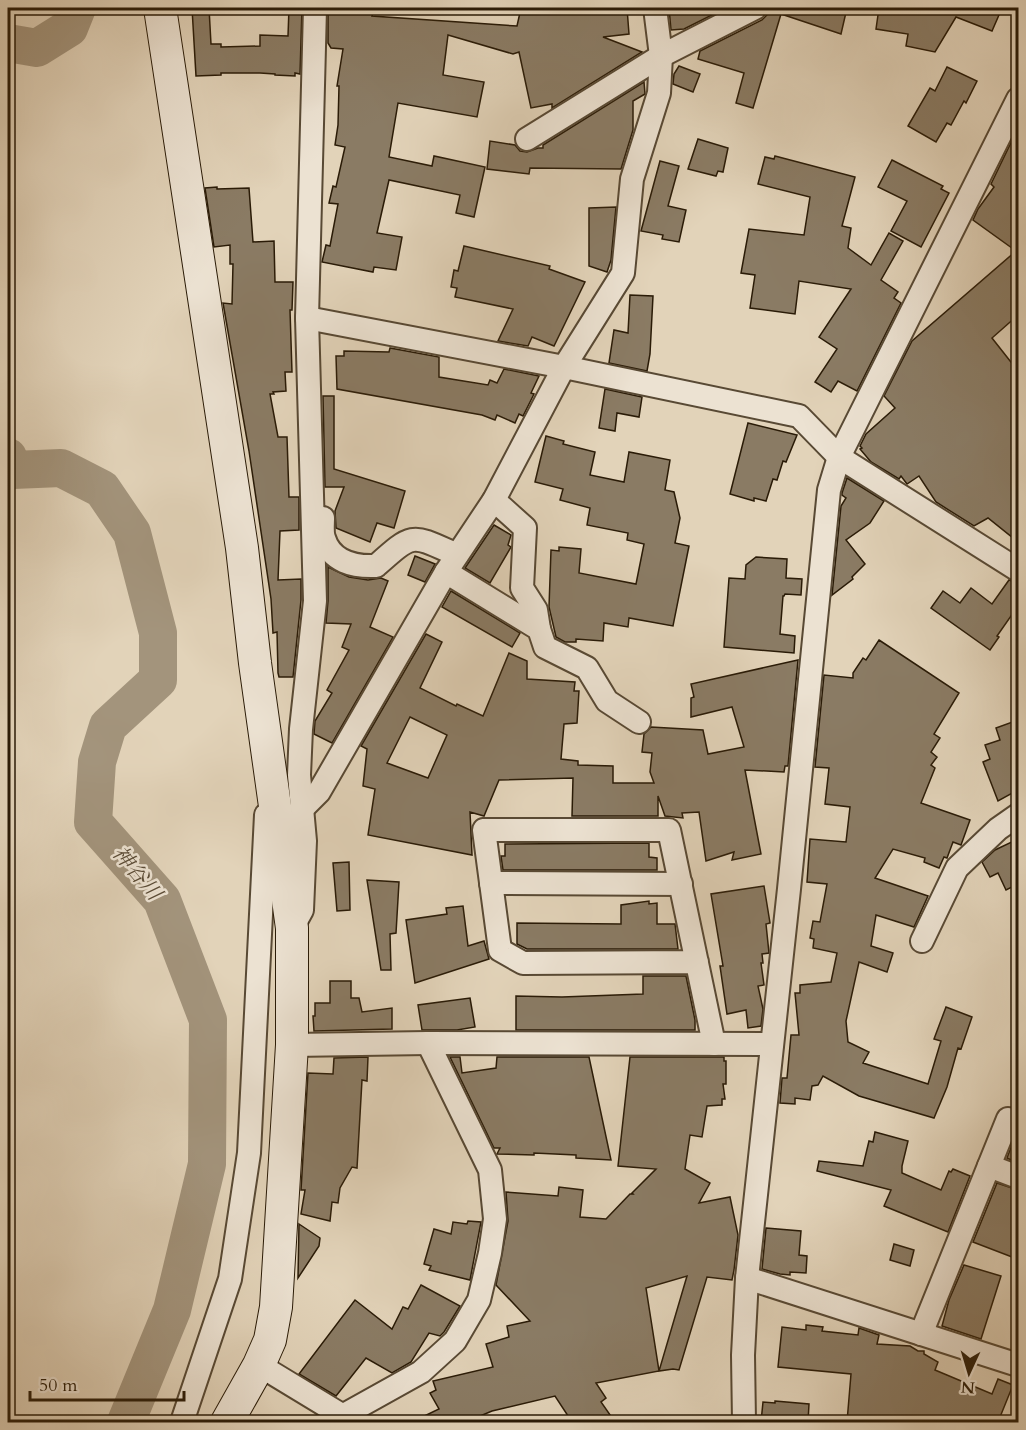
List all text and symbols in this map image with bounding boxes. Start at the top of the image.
water label: 神谷川 [105,840,169,908]
north arrow [939,1343,999,1403]
scale bar [30,1364,184,1402]
text: 50 m [39,1373,78,1398]
text: N [960,1376,976,1398]

